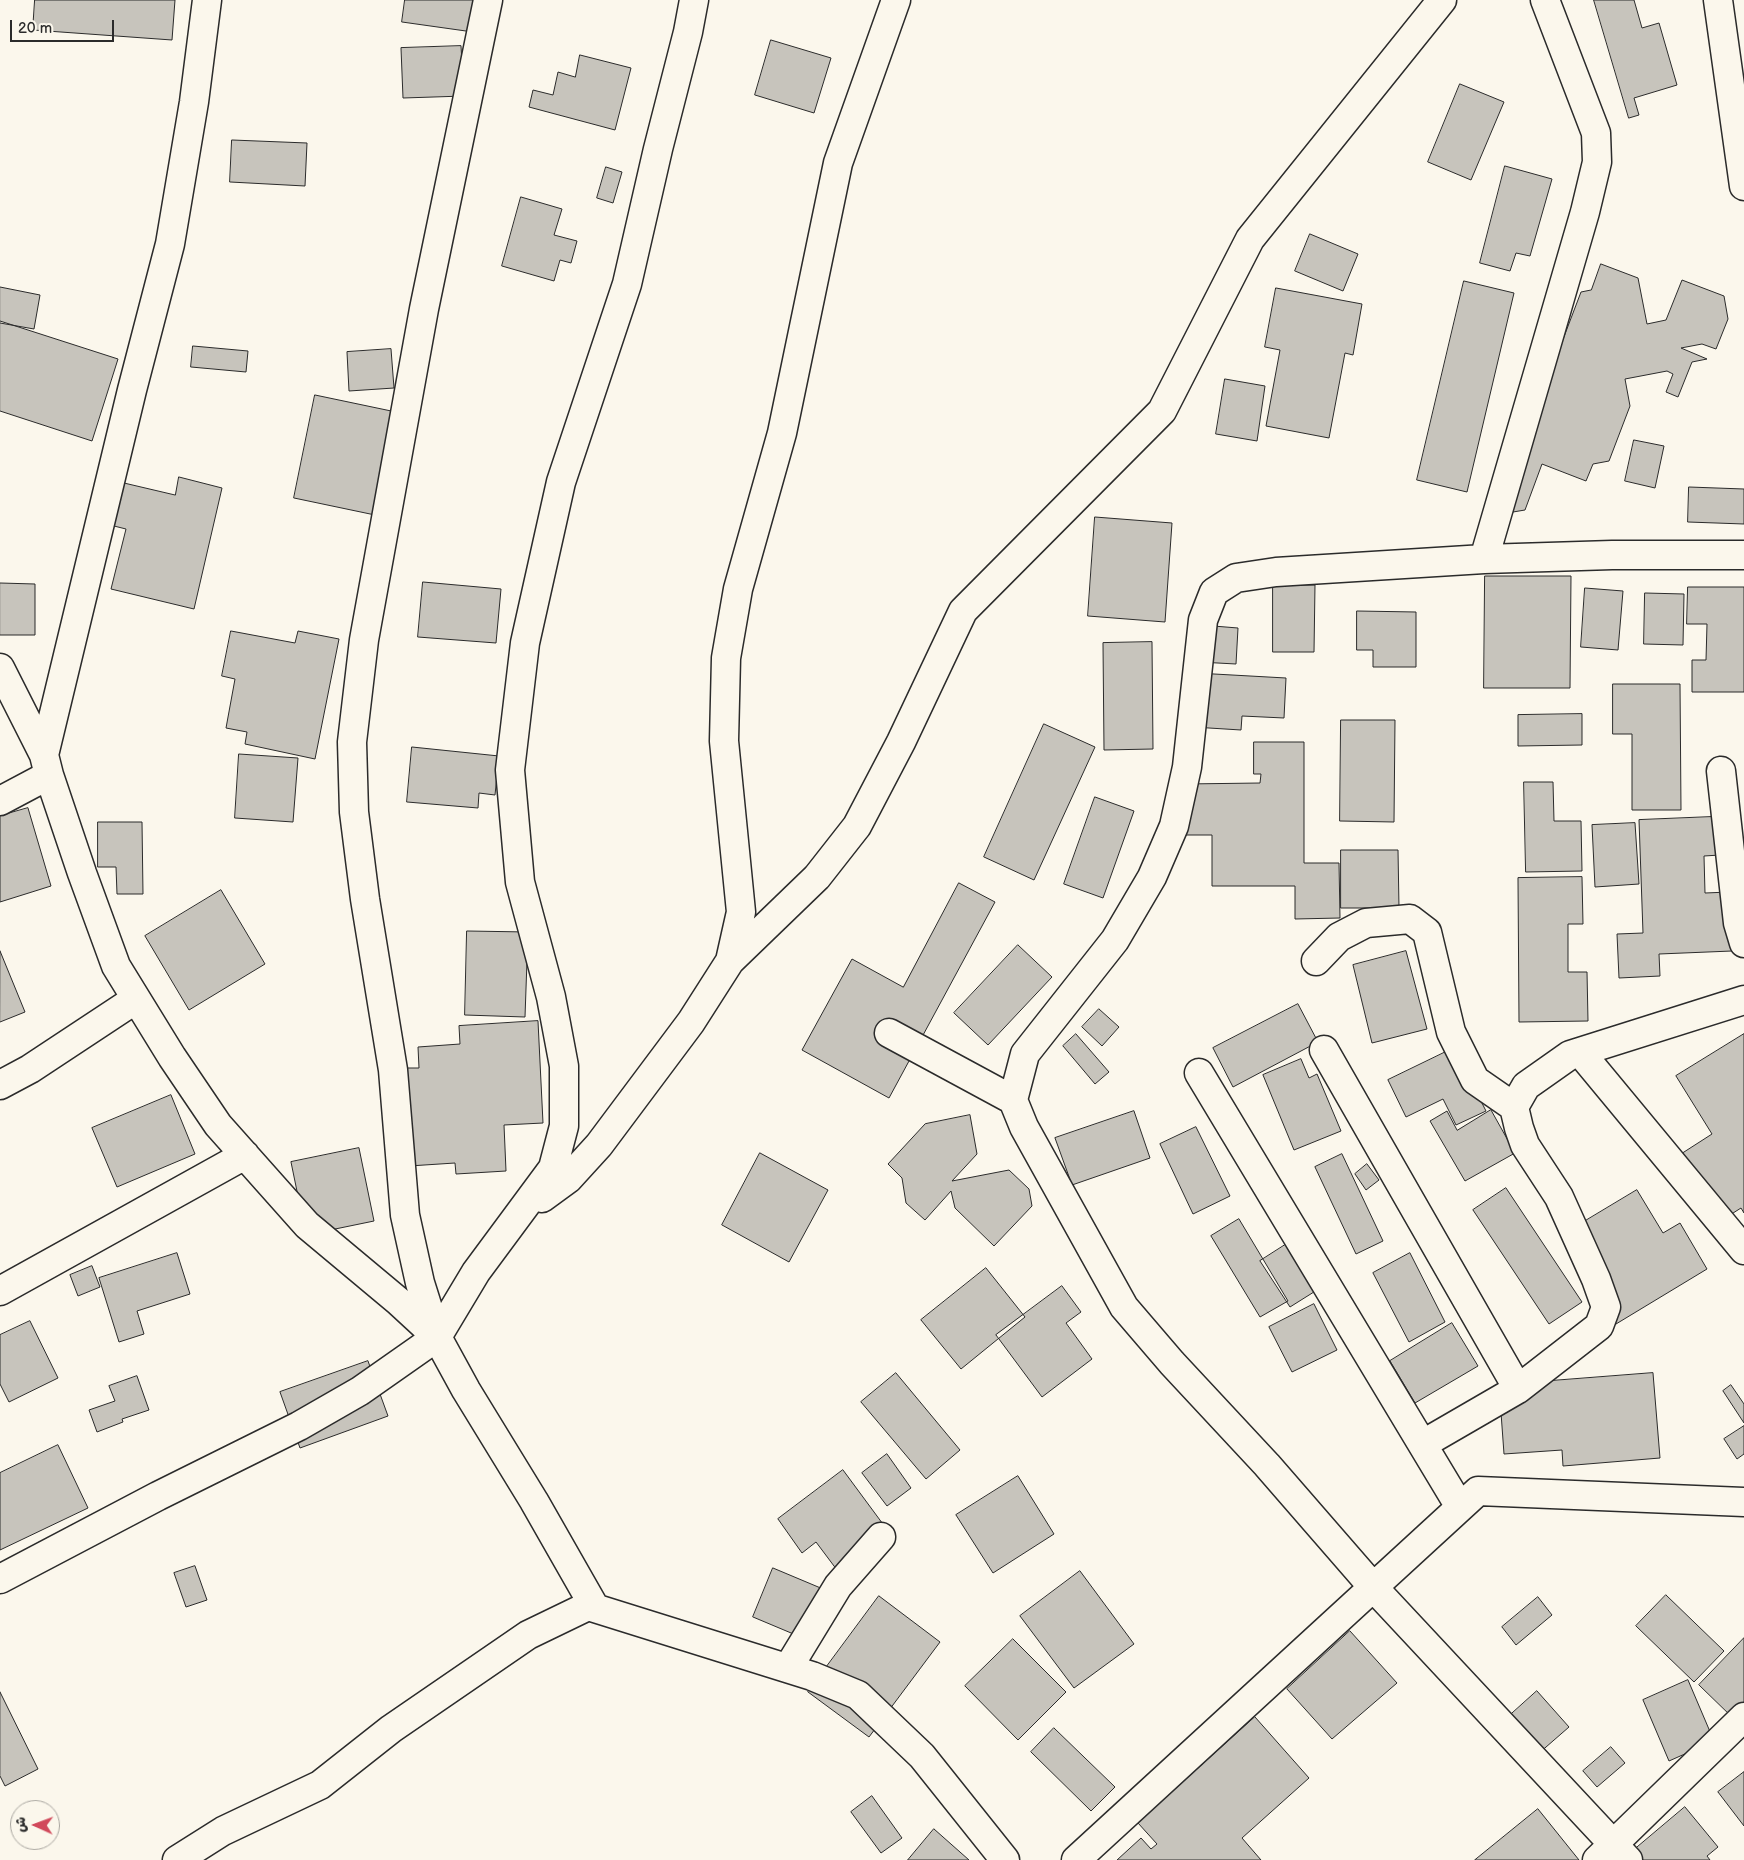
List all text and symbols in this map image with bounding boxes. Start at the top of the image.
scale bar [12,10,116,42]
text: 20 m [18,19,52,38]
north arrow [10,1800,60,1850]
text: ش [12,1816,29,1832]

